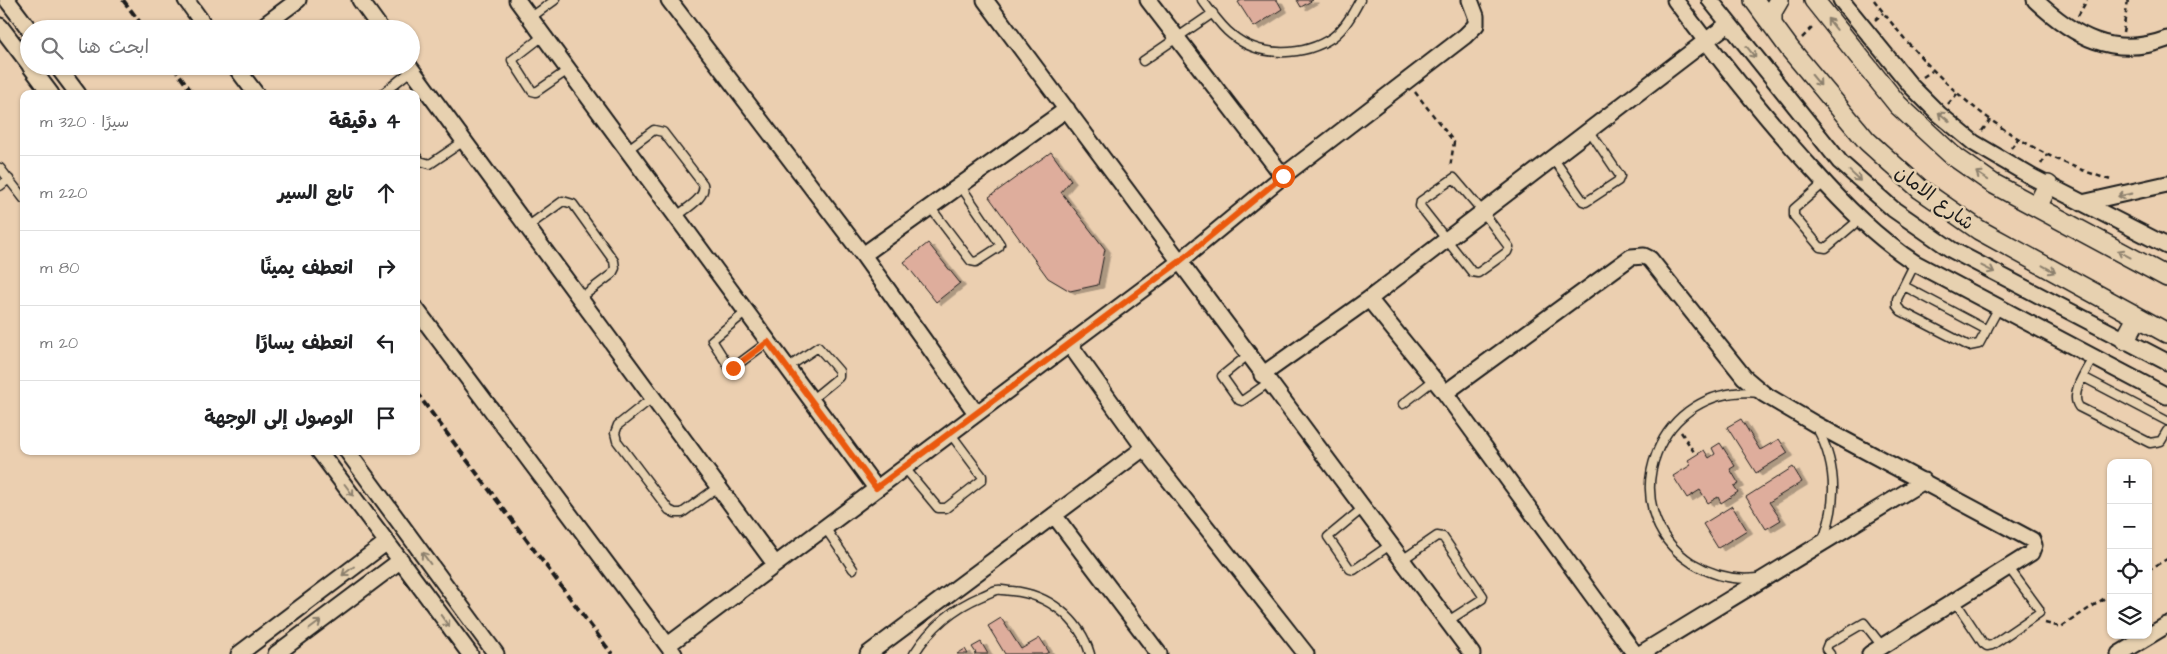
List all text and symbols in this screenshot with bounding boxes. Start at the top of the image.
one-way arrow [1826,17,1837,30]
search box [20,20,420,75]
icon: search [38,34,66,62]
text: ابحث هنا [78,34,149,61]
one-way arrow [1745,46,1756,59]
one-way arrow [1810,73,1821,86]
text: 4 دقيقة [329,107,400,136]
text: سيرًا · 320 m [40,111,129,133]
one-way arrow [1937,112,1950,123]
street label: شارع الامان [1889,159,1979,237]
route start [1272,165,1295,188]
one-way arrow [1849,170,1862,182]
one-way arrow [1975,171,1989,181]
icon: ahead [372,179,400,207]
text: تابع السير [278,180,353,207]
text: 220 m [40,182,87,204]
one-way arrow [2117,191,2133,200]
one-way arrow [2117,249,2132,258]
icon: right [372,254,400,282]
text: انعطف يمينًا [261,255,353,282]
text: 80 m [40,257,79,279]
one-way arrow [2041,264,2055,274]
one-way arrow [1980,265,1995,274]
icon: left [372,329,400,357]
text: انعطف يسارًا [256,330,353,357]
text: 20 m [40,332,78,354]
route end [722,357,745,380]
icon: arrive [372,404,400,432]
text: الوصول إلى الوجهة [204,405,353,432]
map controls [2107,459,2152,639]
button: + [2107,459,2152,504]
one-way arrow [343,483,354,496]
button: − [2107,504,2152,549]
button: locate [2107,549,2152,594]
one-way arrow [421,551,431,565]
one-way arrow [342,566,355,577]
button: layers [2107,594,2152,639]
one-way arrow [440,614,450,628]
one-way arrow [308,619,321,630]

